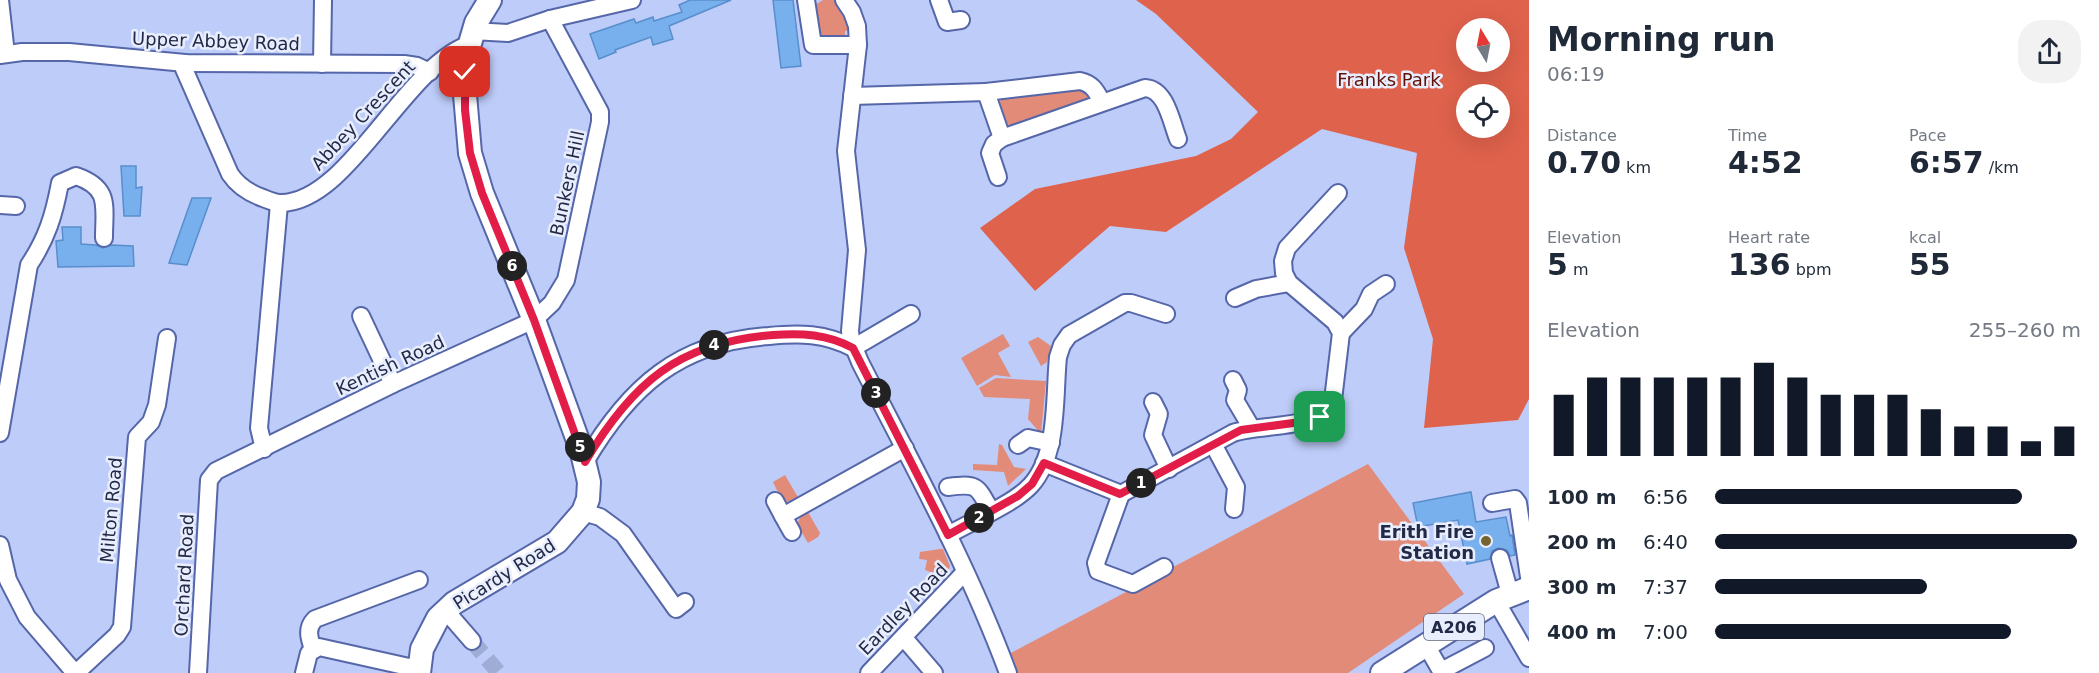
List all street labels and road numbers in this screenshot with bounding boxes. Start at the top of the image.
street label: Upper Abbey Road [132,28,300,54]
street label: Abbey Crescent [307,56,419,174]
street label: Bunkers Hill [546,128,588,238]
street label: Kentish Road [332,331,448,399]
street label: Milton Road [96,456,126,564]
street label: Orchard Road [170,513,198,637]
street label: Picardy Road [449,534,559,614]
street label: Eardley Road [854,559,952,659]
road number: A206 [1424,614,1484,640]

